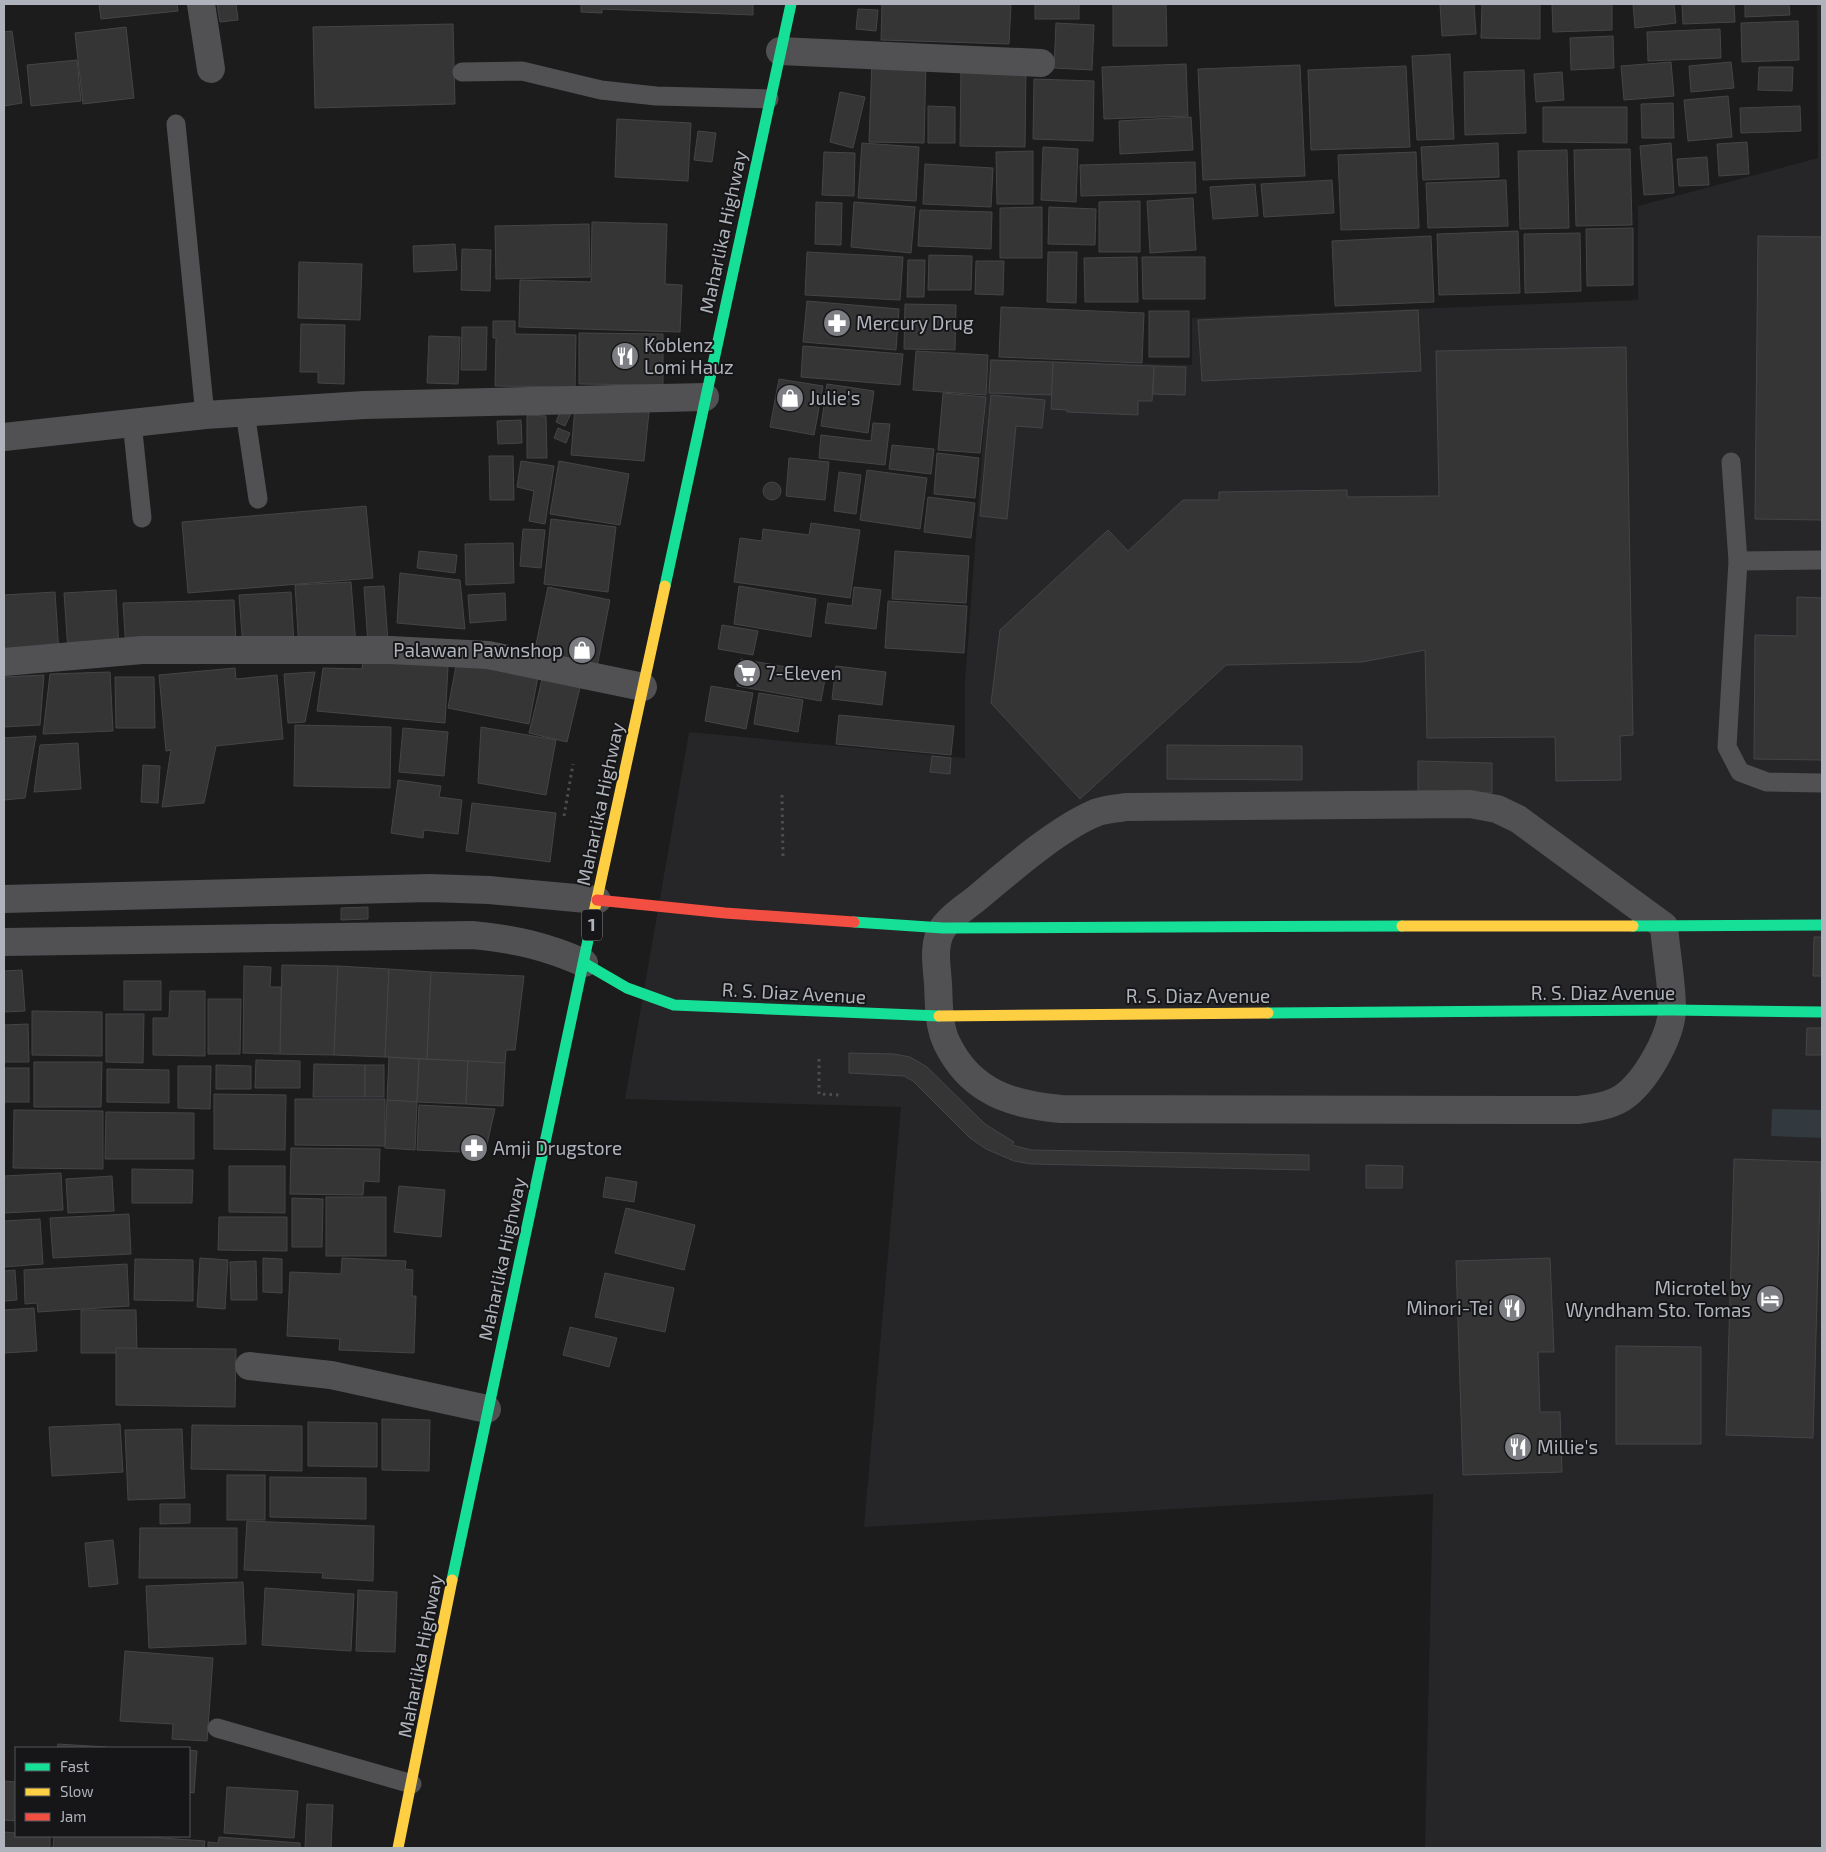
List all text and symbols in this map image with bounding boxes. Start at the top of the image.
street label: Maharlika Highway [694,148,751,315]
pharmacy icon: Mercury Drug [822,308,852,338]
place label: Mercury Drug [856,311,974,334]
place label: Koblenz Lomi Hauz [644,333,734,378]
restaurant icon: Koblenz Lomi Hauz [610,341,640,371]
shop icon: Julie's [775,383,805,413]
place label: Julie's [809,386,860,409]
shop icon: Palawan Pawnshop [567,635,597,665]
place label: Palawan Pawnshop [393,638,563,661]
supermarket icon: 7-Eleven [732,658,762,688]
place label: 7-Eleven [766,661,842,684]
street label: Maharlika Highway [571,720,628,887]
road number: 1 [582,910,602,940]
street label: R. S. Diaz Avenue [721,977,867,1008]
street label: R. S. Diaz Avenue [1531,981,1675,1004]
street label: R. S. Diaz Avenue [1126,984,1270,1007]
pharmacy icon: Amji Drugstore [459,1133,489,1163]
place label: Amji Drugstore [493,1136,622,1159]
street label: Maharlika Highway [473,1175,530,1342]
place label: Microtel by Wyndham Sto. Tomas [1566,1276,1751,1321]
hotel icon: Microtel by Wyndham Sto. Tomas [1755,1284,1785,1314]
restaurant icon: Minori-Tei [1497,1293,1527,1323]
place label: Minori-Tei [1406,1296,1493,1319]
restaurant icon: Millie's [1503,1432,1533,1462]
place label: Millie's [1537,1435,1598,1458]
street label: Maharlika Highway [392,1572,447,1740]
legend [15,1747,190,1837]
text: Fast [60,1757,90,1775]
text: Slow [60,1782,94,1800]
text: Jam [60,1807,86,1825]

